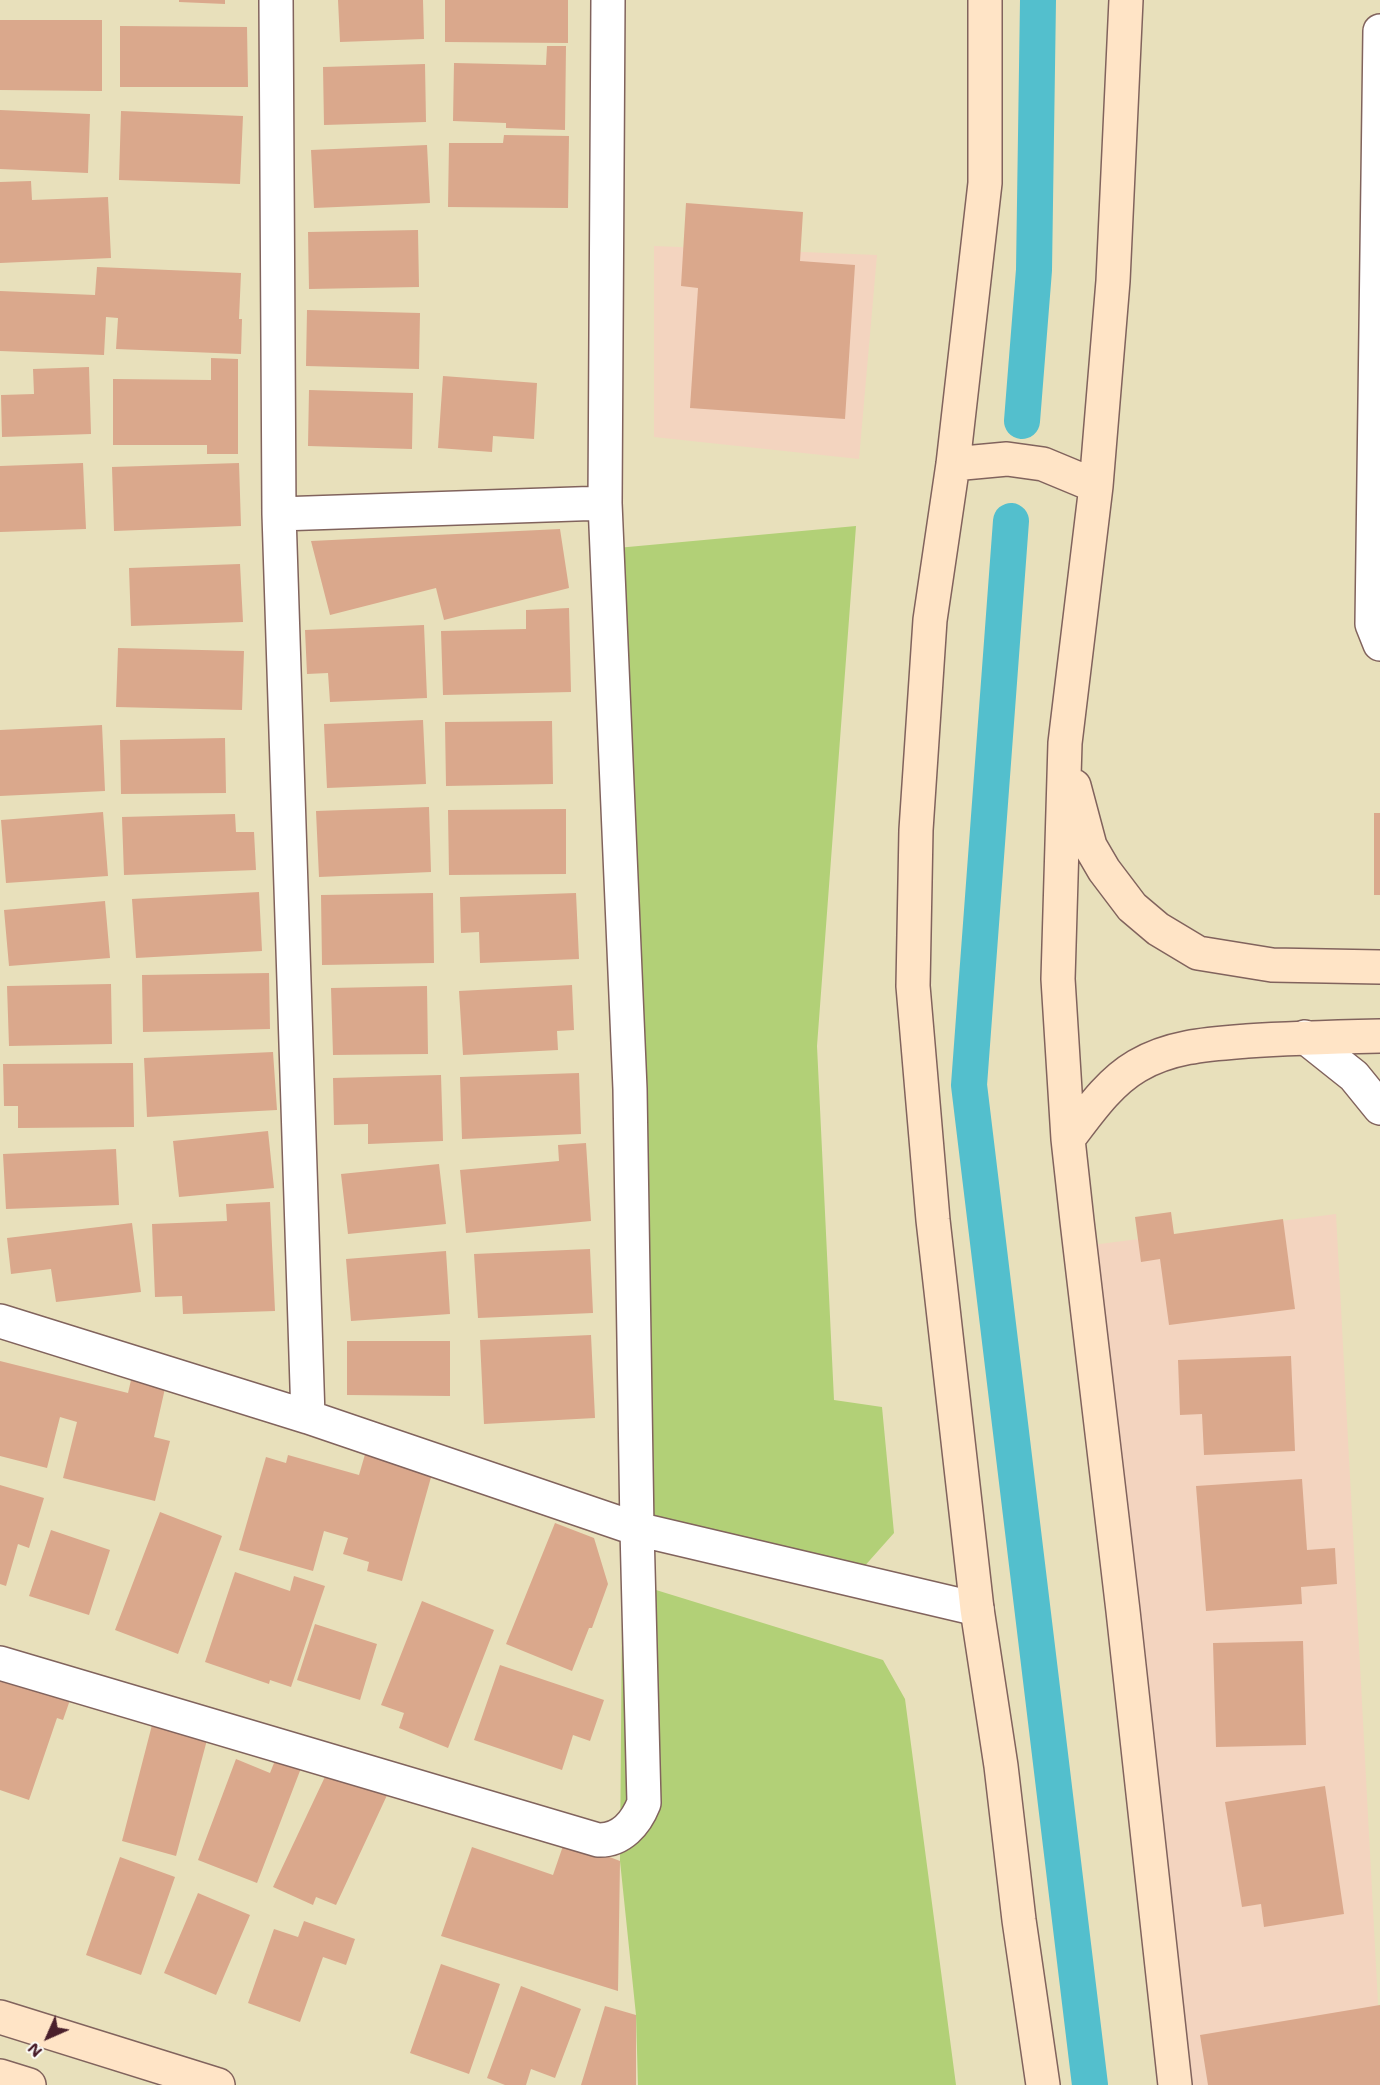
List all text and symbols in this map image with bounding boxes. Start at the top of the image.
north arrow [18,2007,78,2067]
text: N [23,2038,47,2062]

